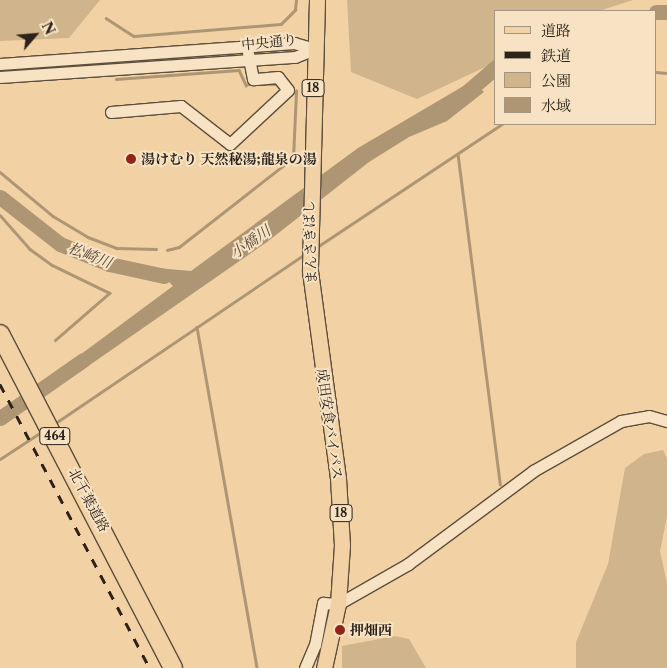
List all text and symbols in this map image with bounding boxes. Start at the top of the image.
north arrow [10,10,60,60]
legend [494,10,657,125]
text: N [38,19,59,38]
text: 道路 [541,21,571,40]
street label: 中央通り [240,31,298,53]
text: 鉄道 [541,46,571,65]
text: 公園 [541,71,571,90]
road number: 18 [300,78,326,98]
text: 水域 [541,96,571,115]
place label: 湯けむり 天然秘湯;龍泉の湯 [141,151,317,167]
marker: 湯けむり 天然秘湯;龍泉の湯 [125,153,137,165]
street label: まんさきばし [300,200,320,284]
water label: 小橋川 [226,222,274,262]
water label: 松崎川 [66,239,114,271]
street label: 成田安食バイパス [314,367,346,481]
road number: 464 [39,426,71,446]
street label: 北千葉道路 [65,465,113,535]
road number: 18 [328,503,354,522]
place label: 押畑西 [350,622,392,638]
marker: 押畑西 [334,624,346,636]

